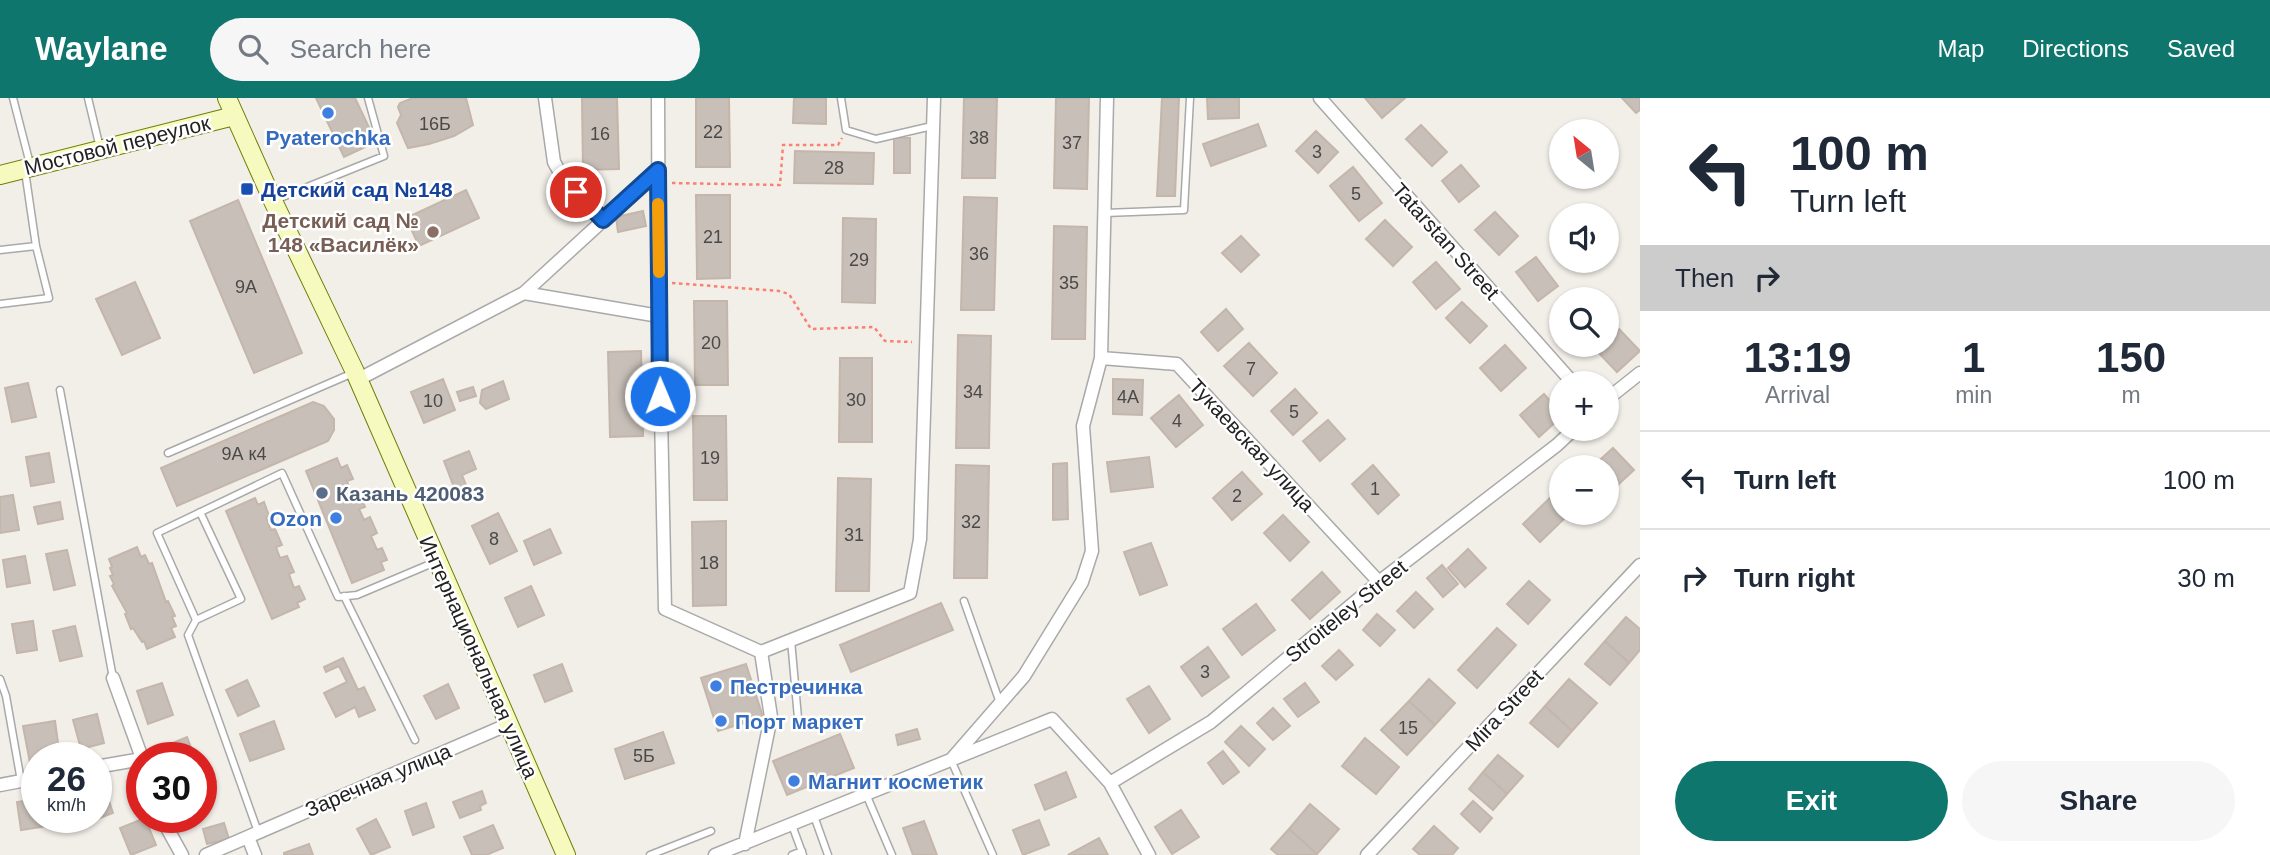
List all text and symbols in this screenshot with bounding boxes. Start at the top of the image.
search box [210,18,700,81]
text: Waylane [35,30,168,67]
icon: search [234,30,272,68]
text: Search here [290,34,431,64]
text: Map [1938,35,1984,62]
text: Directions [2022,35,2129,62]
text: Saved [2167,35,2235,62]
marker: Pyaterochka [320,105,336,121]
street label: Мостовой переулок [22,111,213,179]
house number: 16Б [419,114,451,134]
north arrow [1549,119,1619,189]
map controls [1549,119,1619,525]
house number: 22 [703,122,723,142]
house number: 16 [590,124,610,144]
place label: Pyaterochka [266,126,391,149]
icon: left [1675,126,1766,217]
text: 100 m [1790,126,1929,180]
house number: 38 [969,128,989,148]
house number: 37 [1062,133,1082,153]
house number: 3 [1312,142,1322,162]
house number: 28 [824,158,844,178]
pin [546,162,606,222]
icon: arrive [557,173,595,211]
place label: Детский сад №148 [261,178,453,201]
street label: Tatarstan Street [1388,178,1504,304]
marker: Детский сад №148 [239,181,255,197]
text: Turn left [1790,183,1906,219]
house number: 5 [1351,184,1361,204]
button: sound [1549,203,1619,273]
place label: Детский сад № 148 «Василёк» [262,209,419,256]
marker: Детский сад № 148 «Василёк» [425,224,441,240]
house number: 21 [703,227,723,247]
house number: 36 [969,244,989,264]
house number: 29 [849,250,869,270]
icon: right [1748,259,1786,297]
text: Then [1675,263,1734,293]
house number: 35 [1059,273,1079,293]
house number: 9А [235,277,257,297]
button: search [1549,287,1619,357]
house number: 20 [701,333,721,353]
text: 13:19 [1744,334,1851,381]
text: 1 [1962,334,1985,381]
text: 150 [2096,334,2166,381]
position arrow [623,359,697,433]
house number: 7 [1246,359,1256,379]
button: + [1549,371,1619,441]
street label: Тукаевская улица [1185,374,1320,516]
house number: 34 [963,382,983,402]
text: Arrival [1765,382,1830,408]
text: min [1955,382,1992,408]
text: m [2122,382,2141,408]
house number: 4А [1117,387,1139,407]
house number: 30 [846,390,866,410]
house number: 10 [423,391,443,411]
house number: 5 [1289,402,1299,422]
house number: 4 [1172,411,1182,431]
house number: 9А к4 [222,444,266,464]
house number: 19 [700,448,720,468]
button: − [1549,455,1619,525]
icon: left [1675,461,1713,499]
text: Turn left [1734,465,1836,495]
text: 100 m [2163,465,2235,495]
house number: 1 [1370,479,1380,499]
place label: Казань 420083 [336,482,484,505]
marker: Казань 420083 [314,485,330,501]
house number: 2 [1232,486,1242,506]
place label: Ozon [270,507,322,530]
marker: Ozon [328,510,344,526]
house number: 32 [961,512,981,532]
house number: 31 [844,525,864,545]
house number: 8 [489,529,499,549]
street label: Интернациональная улица [415,532,543,782]
house number: 18 [699,553,719,573]
street label: Stroiteley Street [1281,555,1411,667]
icon: right [1675,559,1713,597]
text: Turn right [1734,563,1855,593]
text: 30 m [2177,563,2235,593]
house number: 3 [1200,662,1210,682]
street label: Mira Street [1461,664,1548,755]
place label: Пестречинка [730,675,863,698]
marker: Пестречинка [708,678,724,694]
place label: Порт маркет [735,710,864,733]
marker: Порт маркет [713,713,729,729]
house number: 15 [1398,718,1418,738]
street label: Заречная улица [302,739,455,821]
speed limit sign: 30 [126,742,217,833]
house number: 5Б [633,746,655,766]
text: 26 [47,759,86,798]
button: Exit [1675,761,1948,841]
button: Share [1962,761,2235,841]
place label: Магнит косметик [808,770,983,793]
marker: Магнит косметик [786,773,802,789]
text: km/h [47,795,86,815]

